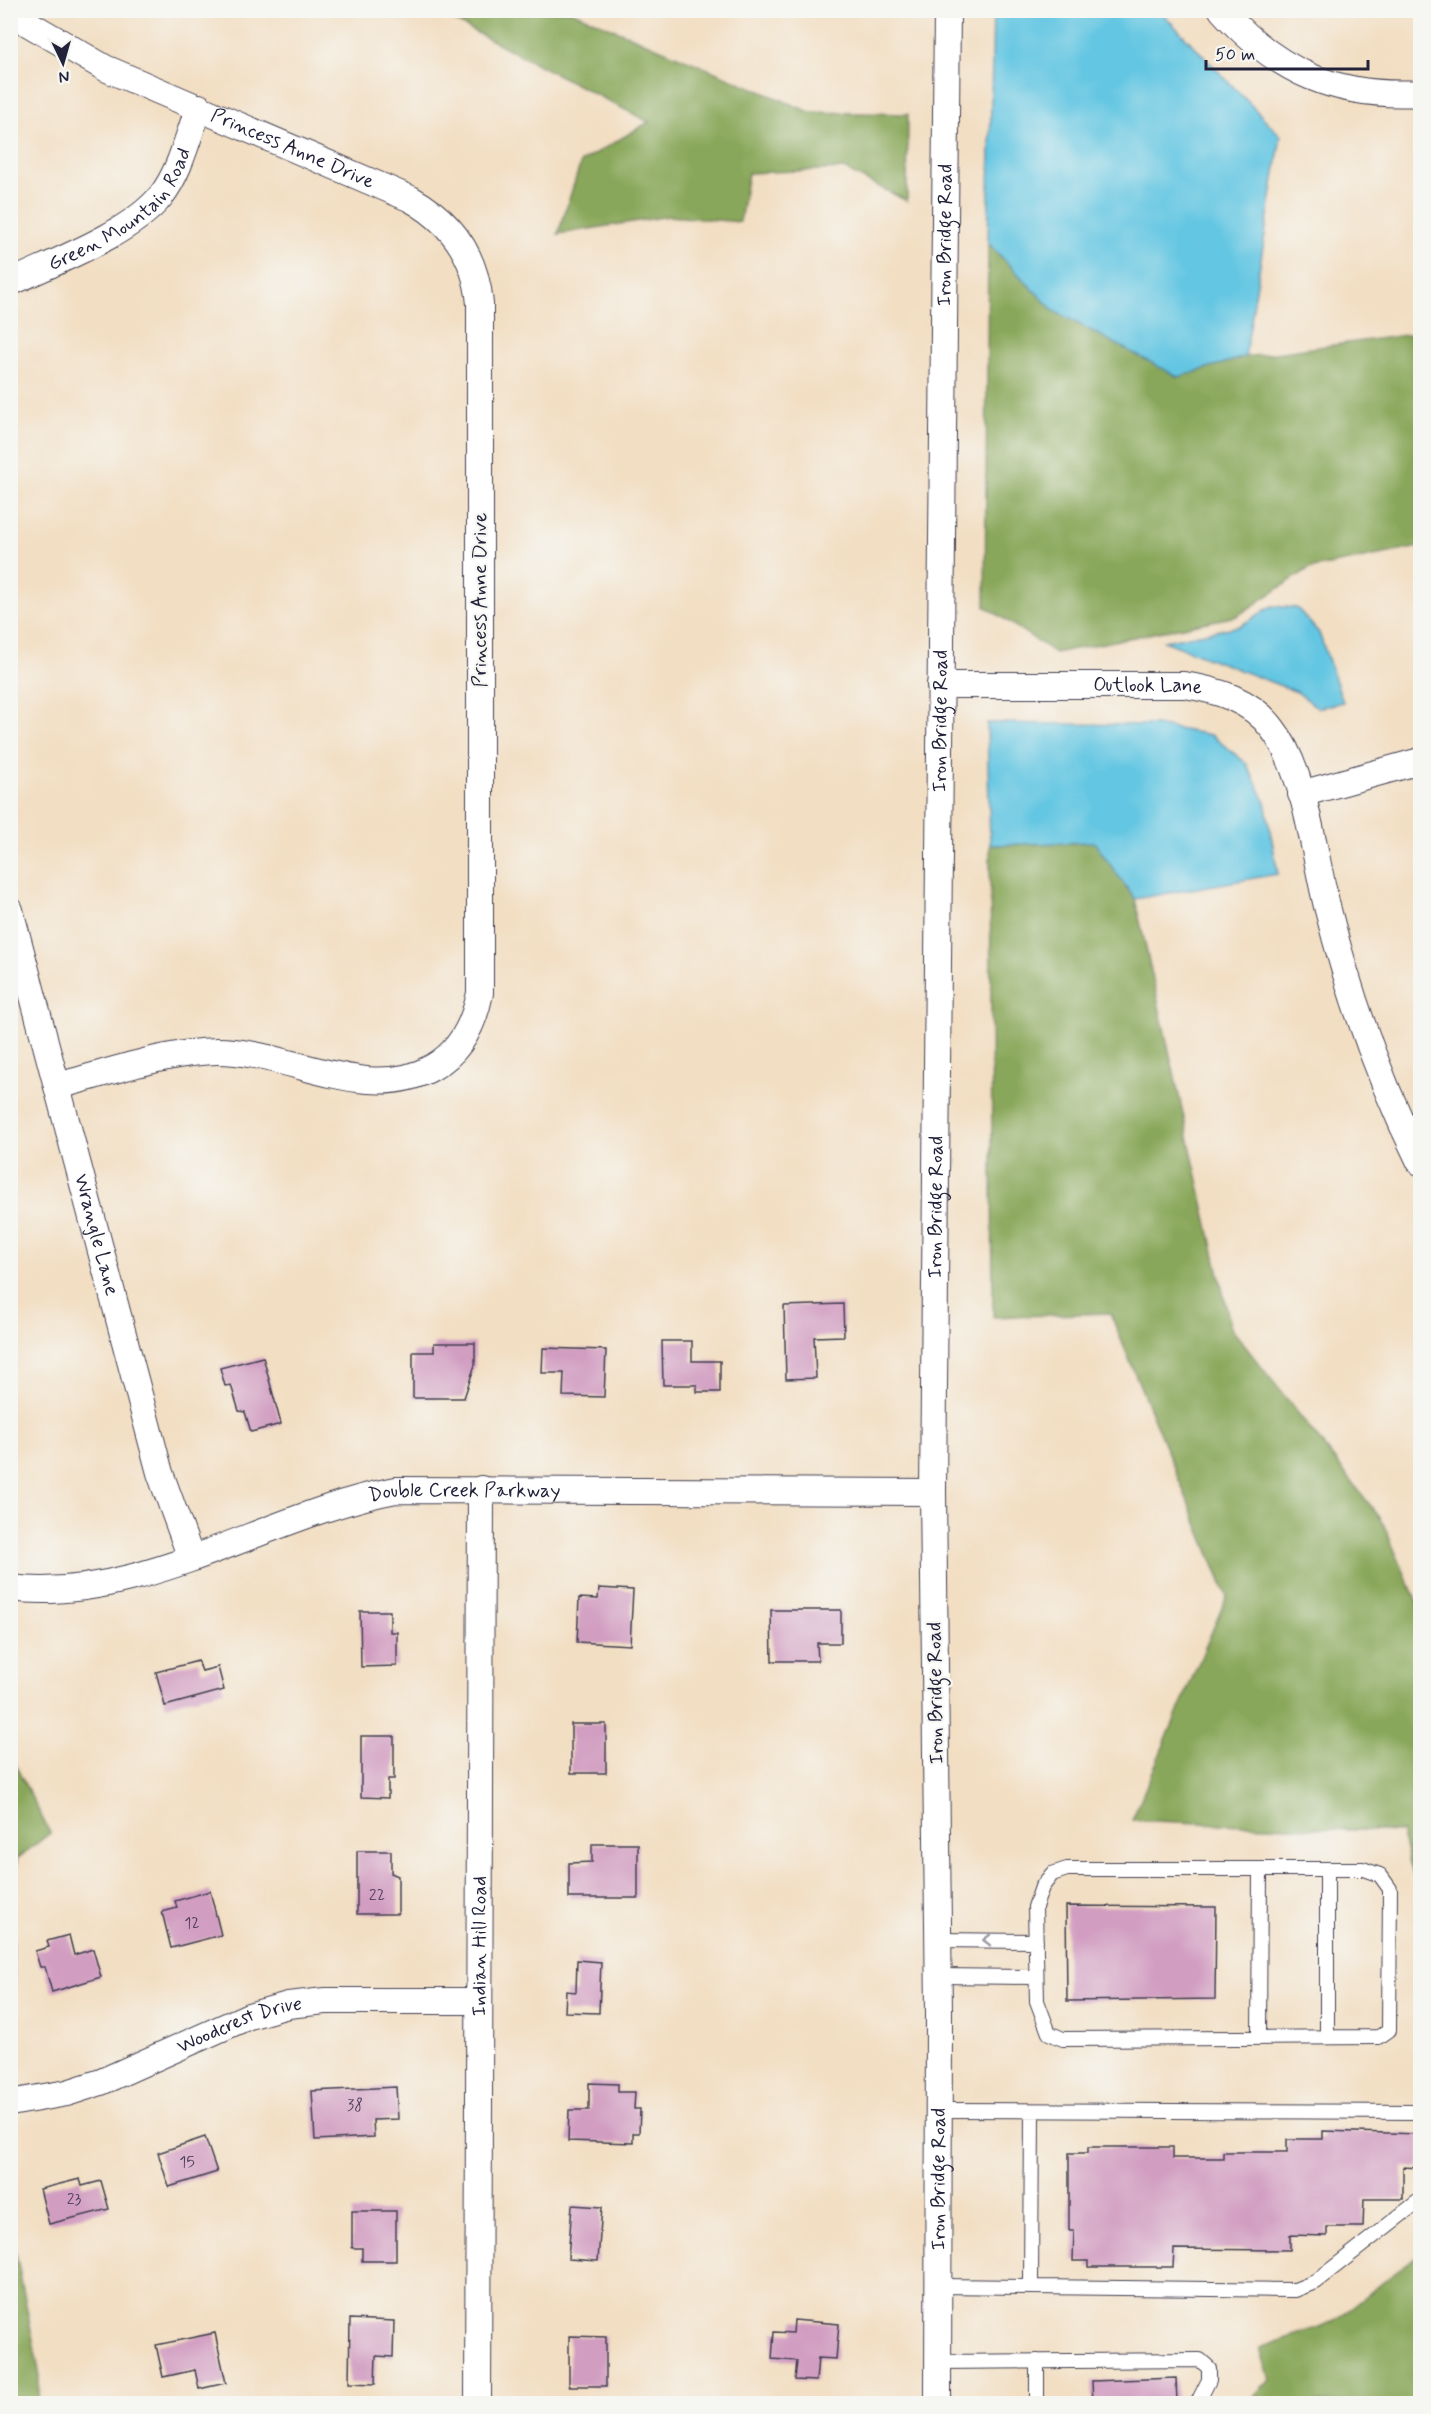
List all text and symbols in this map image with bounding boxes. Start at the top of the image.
north arrow [33,33,93,93]
scale bar [1206,33,1368,71]
text: 50 m [1215,43,1255,67]
text: N [58,66,70,87]
street label: Princess Anne Drive [207,102,379,195]
street label: Green Mountain Road [44,144,197,277]
street label: Iron Bridge Road [931,164,961,306]
street label: Princess Anne Drive [467,513,494,688]
street label: Iron Bridge Road [926,650,956,792]
street label: Outlook Lane [1093,671,1205,702]
street label: Iron Bridge Road [922,1136,951,1278]
street label: Wrangle Lane [67,1171,126,1299]
street label: Double Creek Parkway [366,1476,561,1509]
street label: Iron Bridge Road [921,1622,953,1764]
street label: Indian Hill Road [466,1876,493,2016]
house number: 22 [369,1885,385,1906]
house number: 12 [184,1913,200,1934]
one-way arrow [983,1934,992,1946]
street label: Woodcrest Drive [173,1990,303,2060]
house number: 38 [347,2095,363,2116]
street label: Iron Bridge Road [925,2108,954,2250]
house number: 15 [179,2152,195,2173]
house number: 23 [67,2189,82,2210]

